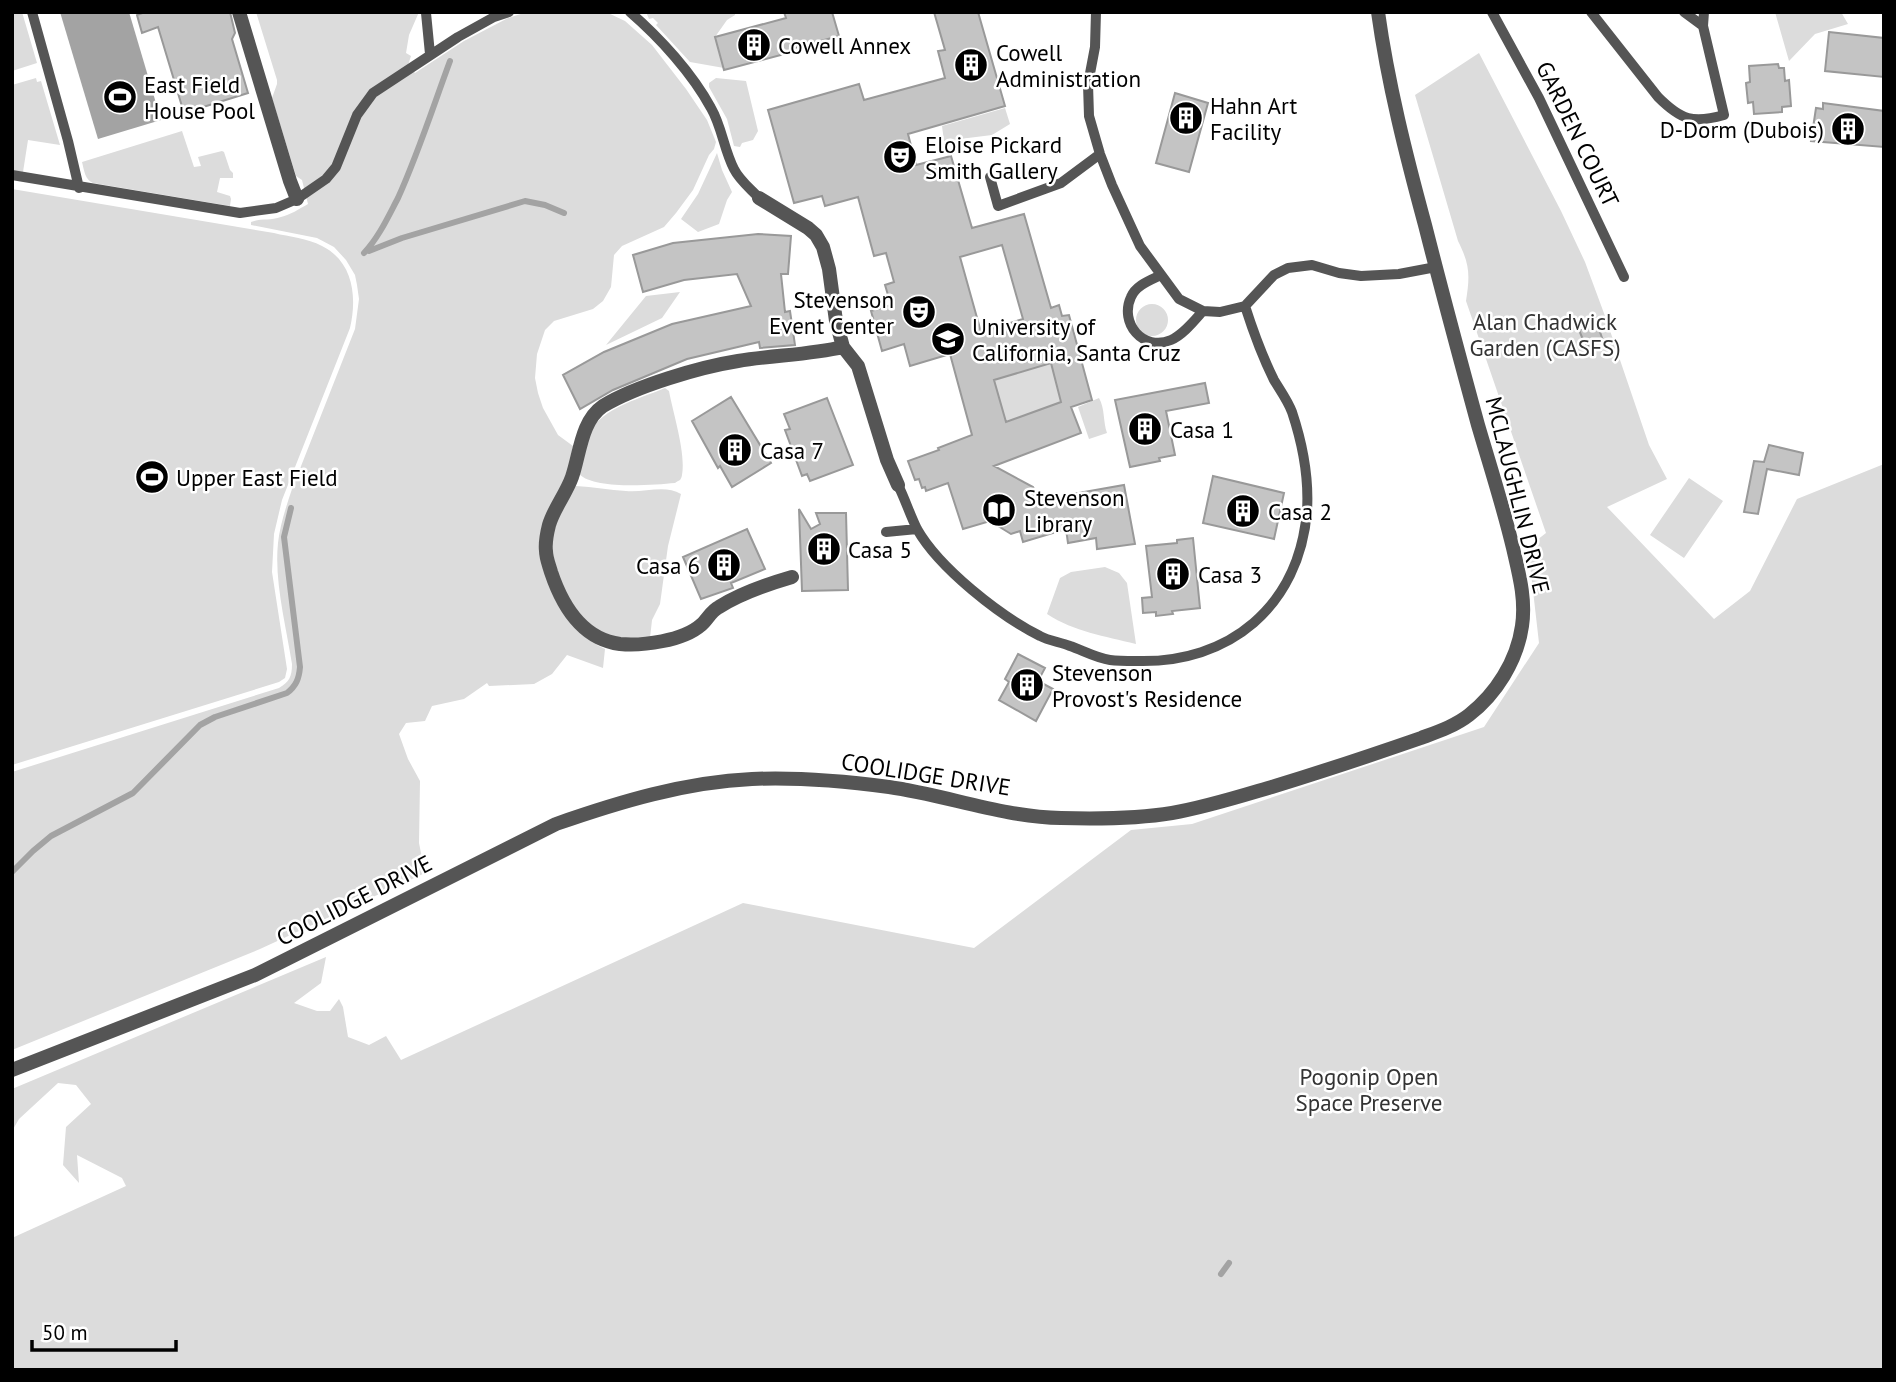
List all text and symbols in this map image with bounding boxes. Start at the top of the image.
building icon: Cowell Annex [735,26,773,64]
place label: Cowell Annex [778,31,911,60]
place label: Cowell Administration [996,38,1141,93]
building icon: Cowell Administration [952,46,990,84]
street label: GARDEN COURT [1530,56,1626,212]
place label: East Field House Pool [144,70,255,125]
sports icon: East Field House Pool [101,78,139,116]
place label: Hahn Art Facility [1210,91,1297,146]
building icon: Hahn Art Facility [1167,99,1205,137]
building icon: D-Dorm (Dubois) [1829,110,1867,148]
place label: D-Dorm (Dubois) [1660,115,1824,144]
place label: Eloise Pickard Smith Gallery [925,130,1062,185]
theatre icon: Eloise Pickard Smith Gallery [881,138,919,176]
place label: Stevenson Event Center [769,285,894,340]
theatre icon: Stevenson Event Center [900,293,938,331]
park label: Alan Chadwick Garden (CASFS) [1469,307,1621,362]
place label: University of California, Santa Cruz [972,312,1181,367]
school or university icon: University of California, Santa Cruz [929,320,967,358]
street label: MCLAUGHLIN DRIVE [1479,393,1557,597]
building icon: Casa 1 [1126,410,1164,448]
place label: Casa 1 [1170,415,1234,444]
building icon: Casa 7 [716,431,754,469]
place label: Casa 7 [760,436,824,465]
sports icon: Upper East Field [133,458,171,496]
place label: Upper East Field [176,463,338,492]
place label: Stevenson Library [1024,483,1125,538]
library icon: Stevenson Library [980,491,1018,529]
building icon: Casa 2 [1224,492,1262,530]
place label: Casa 2 [1268,497,1332,526]
building icon: Casa 5 [805,530,843,568]
place label: Casa 5 [848,535,912,564]
building icon: Casa 6 [705,546,743,584]
place label: Casa 6 [636,551,700,580]
building icon: Casa 3 [1154,555,1192,593]
place label: Casa 3 [1198,560,1262,589]
place label: Stevenson Provost's Residence [1052,658,1242,713]
building icon: Stevenson Provost's Residence [1008,666,1046,704]
street label: COOLIDGE DRIVE [839,746,1013,802]
street label: COOLIDGE DRIVE [271,848,437,952]
park label: Pogonip Open Space Preserve [1296,1062,1443,1117]
scale bar [32,1308,175,1352]
text: 50 m [42,1319,88,1346]

